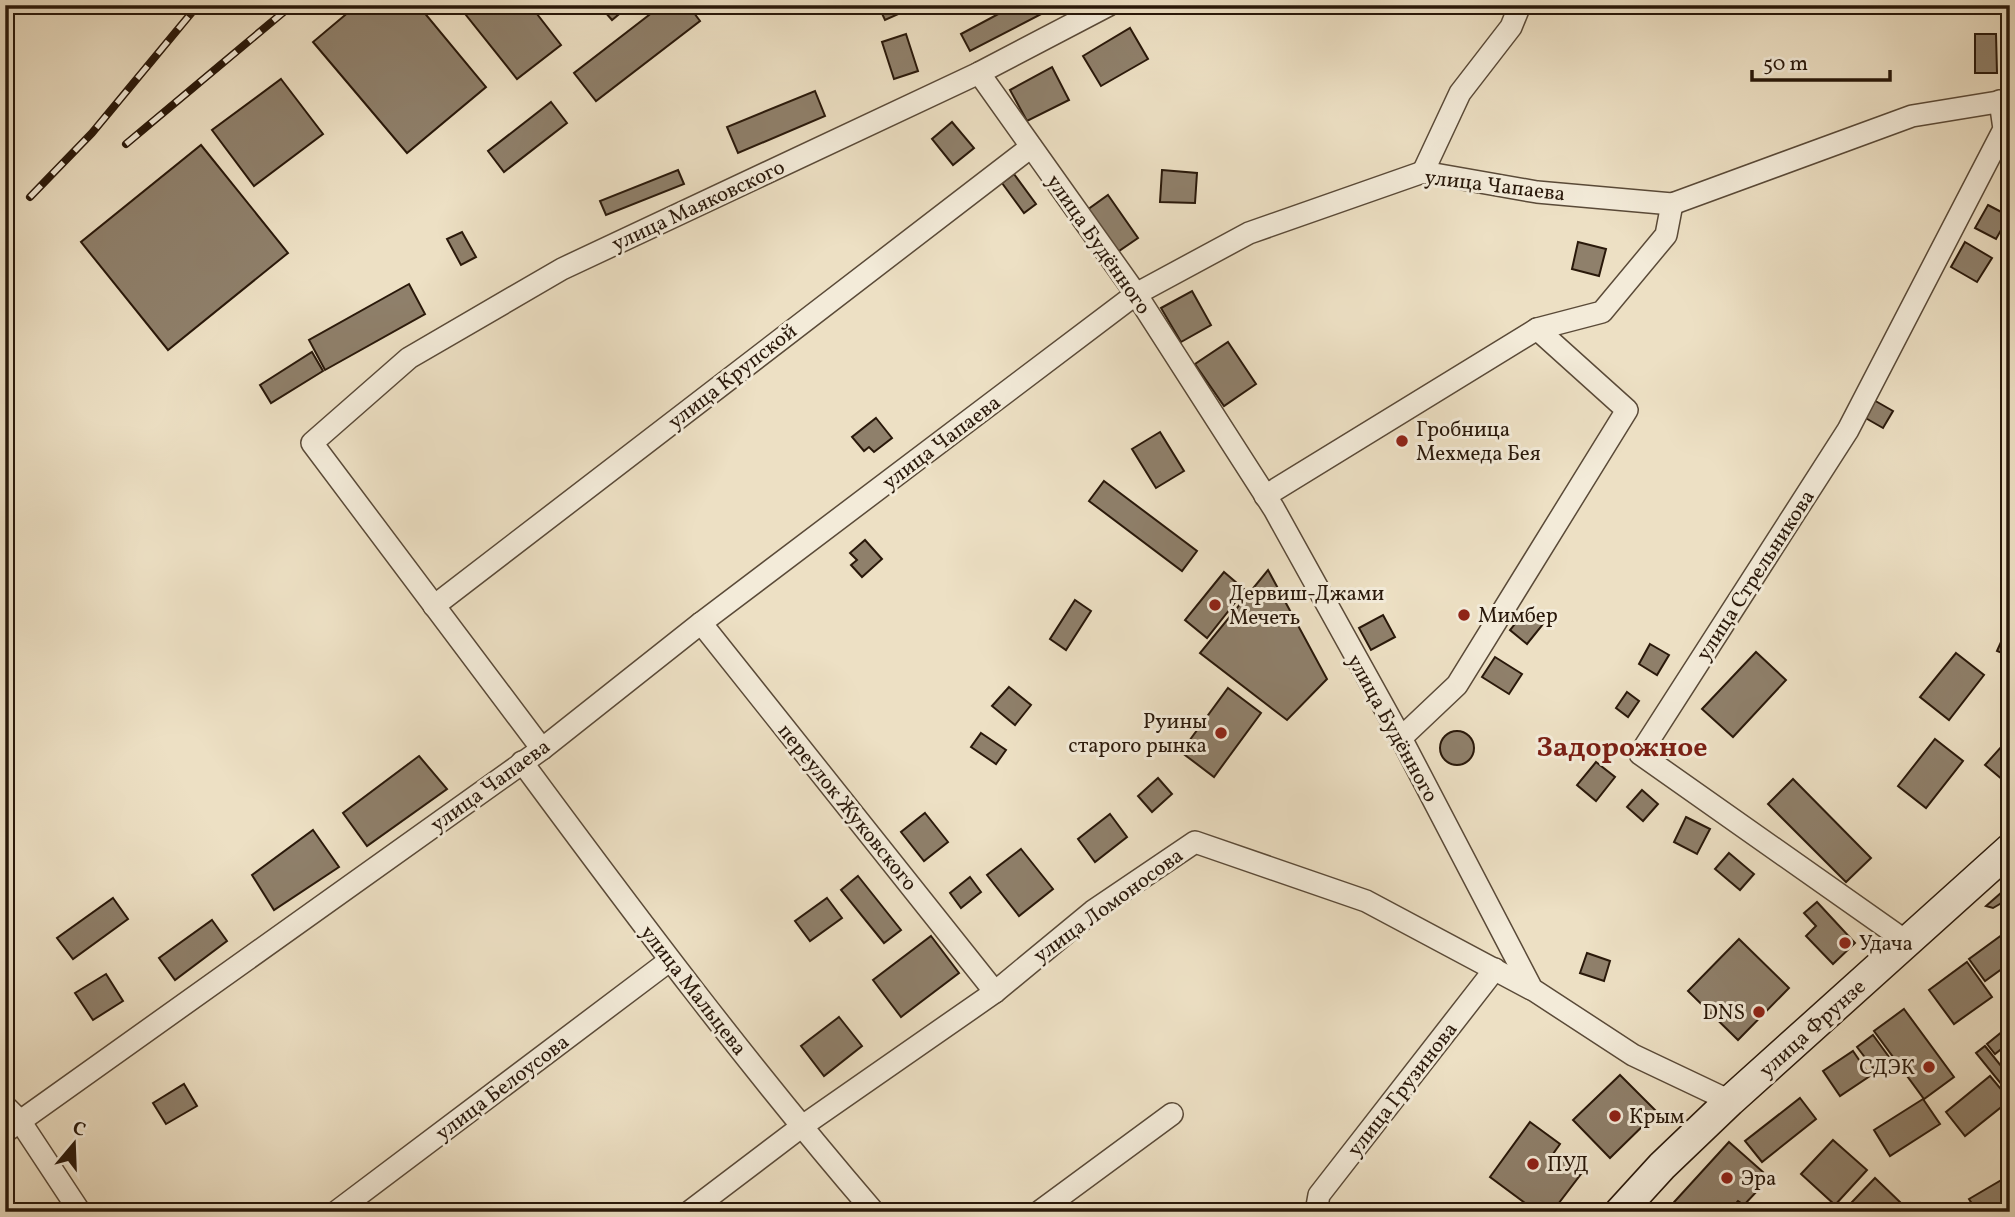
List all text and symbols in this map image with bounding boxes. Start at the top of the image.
scale bar [1752,38,1891,82]
text: 50 m [1763,50,1808,79]
street label: улица Маяковского [607,154,790,259]
street label: улица Чапаева [1423,163,1567,210]
street label: улица Будённого [1039,169,1157,321]
street label: улица Крупской [662,317,804,437]
street label: улица Чапаева [877,389,1007,497]
place label: Гробница Мехмеда Бея [1416,416,1541,469]
marker: Гробница Мехмеда Бея [1394,433,1410,449]
street label: улица Стрельникова [1690,485,1822,667]
place label: Дервиш-Джами Мечеть [1229,580,1384,633]
marker: Дервиш-Джами Мечеть [1207,597,1223,613]
place label: Мимбер [1478,602,1558,631]
marker: Мимбер [1456,607,1472,623]
street label: улица Будённого [1339,650,1444,808]
place label: Руины старого рынка [1068,708,1207,761]
street label: переулок Жуковского [770,718,923,898]
marker: Руины старого рынка [1213,725,1229,741]
district label: Задорожное [1536,729,1708,768]
street label: улица Чапаева [425,733,557,840]
street label: улица Ломоносова [1028,842,1190,971]
street label: улица Мальцева [633,920,753,1062]
place label: Удача [1859,930,1913,959]
marker: Удача [1837,935,1853,951]
street label: улица Фрунзе [1753,973,1873,1085]
place label: DNS [1702,999,1745,1028]
marker: DNS [1751,1004,1767,1020]
street label: улица Грузинова [1341,1016,1465,1163]
street label: улица Белоусова [430,1028,576,1148]
place label: СДЭК [1859,1054,1915,1083]
marker: СДЭК [1921,1059,1937,1075]
place label: Крым [1629,1103,1684,1132]
north arrow [38,1108,108,1178]
marker: Крым [1607,1108,1623,1124]
text: С [69,1116,89,1144]
place label: ПУД [1547,1151,1589,1180]
marker: ПУД [1525,1156,1541,1172]
place label: Эра [1741,1165,1776,1194]
marker: Эра [1719,1170,1735,1186]

